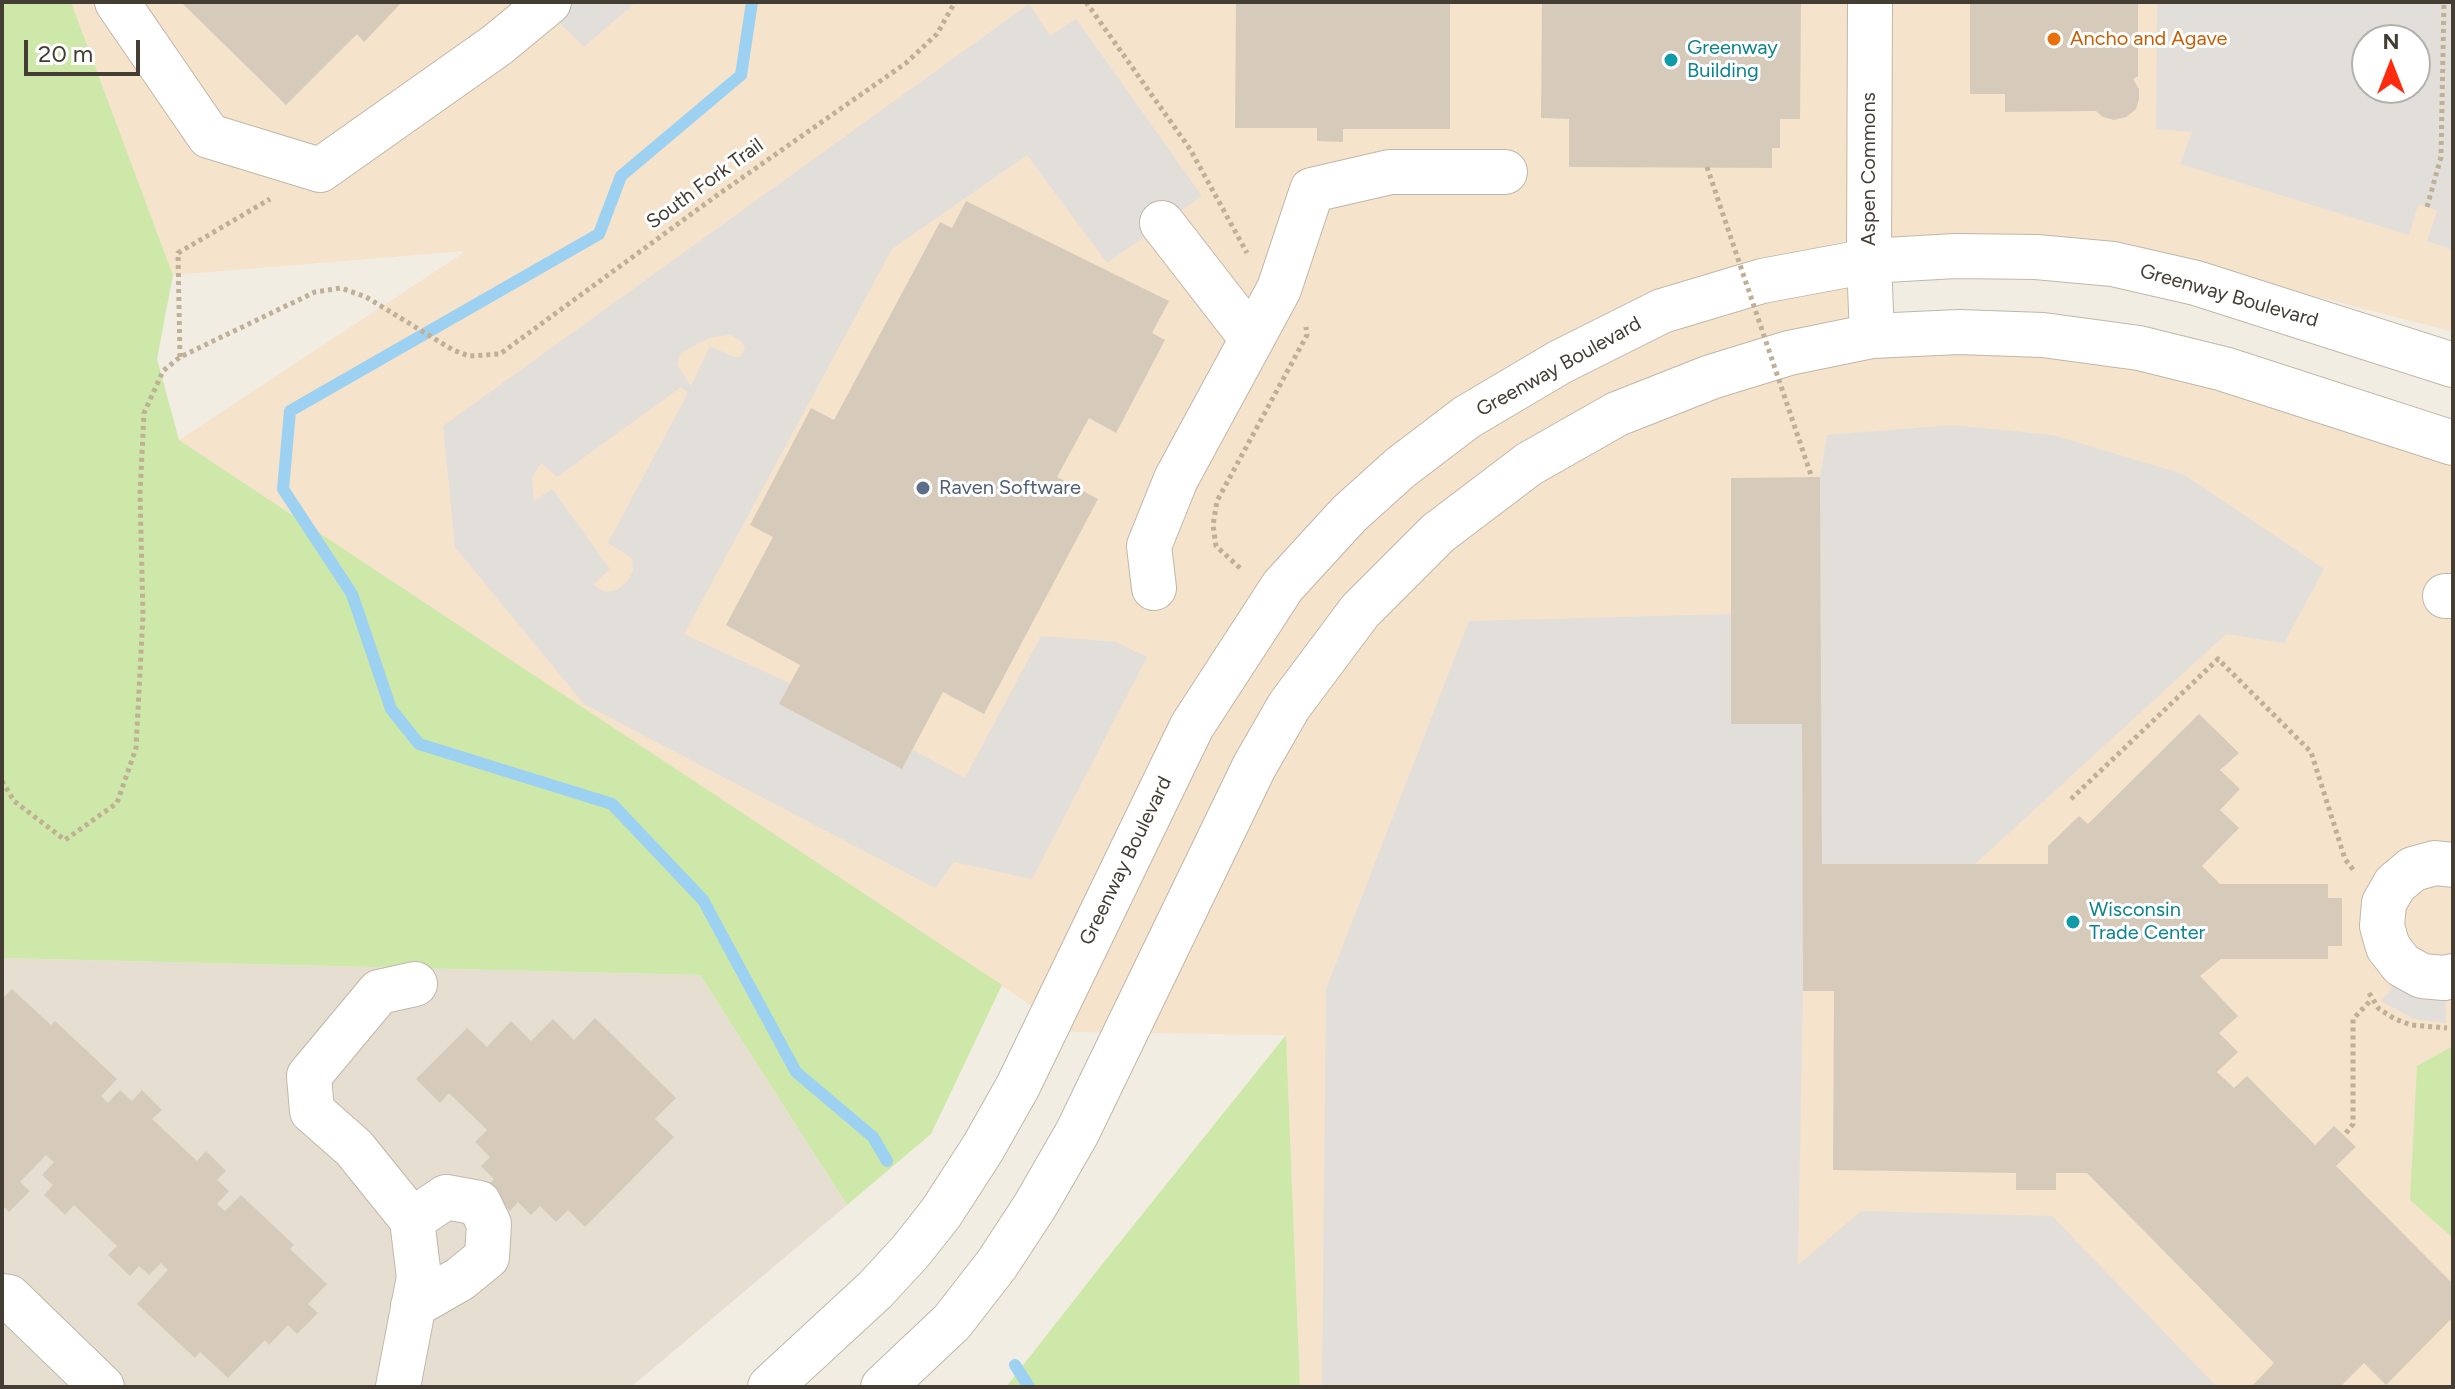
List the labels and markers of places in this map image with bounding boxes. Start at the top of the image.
place label: Ancho and Agave [2070,27,2228,51]
marker: Ancho and Agave [2045,30,2063,48]
place label: Greenway Building [1687,36,1778,83]
marker: Greenway Building [1662,51,1680,69]
place label: Raven Software [939,476,1081,500]
marker: Raven Software [914,479,932,497]
place label: Wisconsin Trade Center [2089,898,2205,945]
marker: Wisconsin Trade Center [2064,913,2082,931]

